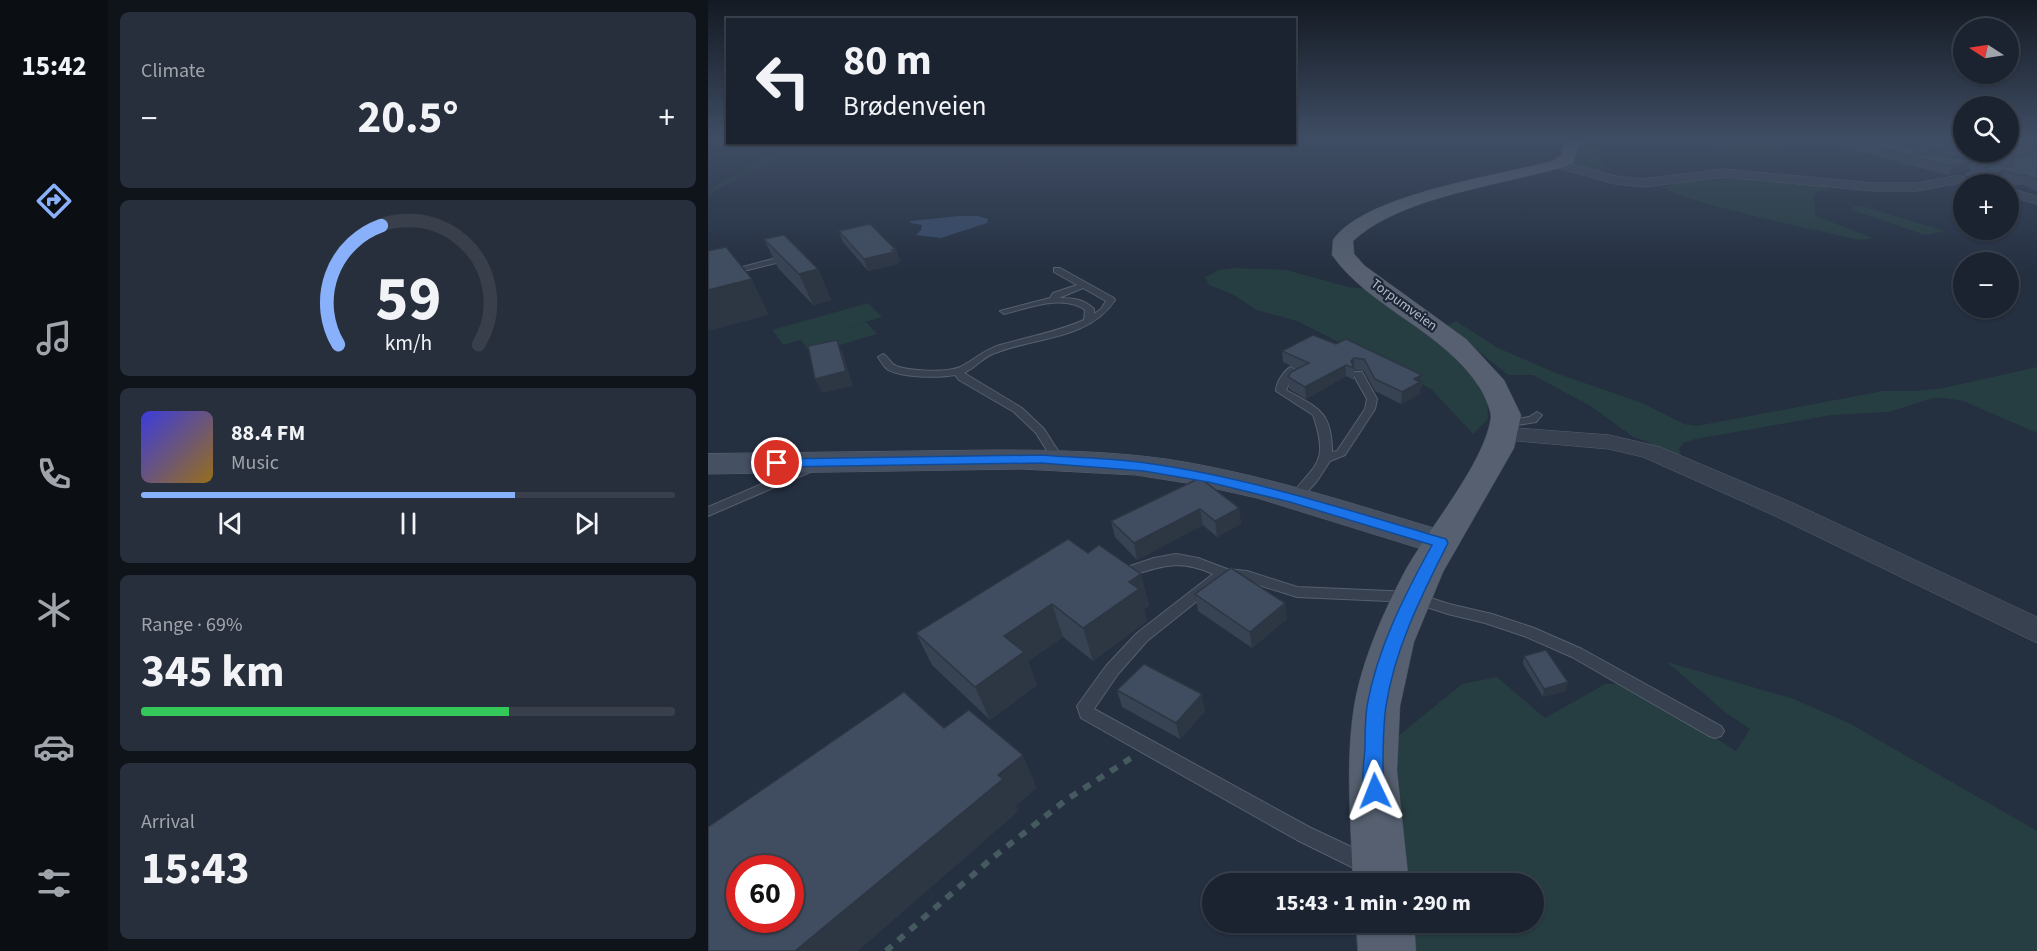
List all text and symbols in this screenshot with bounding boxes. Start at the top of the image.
north arrow [1953,18,2019,84]
map controls [1953,18,2019,318]
text: 80 m [843,31,932,91]
icon: left [744,42,822,120]
text: 15:42 [21,47,87,86]
text: Climate [141,57,205,85]
text: 20.5° [357,86,459,150]
text: Brødenveien [843,87,986,126]
text: − [141,95,157,142]
text: + [659,95,675,142]
button: search [1953,96,2019,162]
button: + [1953,174,2019,240]
icon: directions [33,180,75,222]
button: − [1953,252,2019,318]
text: 59 [375,255,441,344]
street label: Torpumveien [1367,274,1441,336]
icon: music [33,317,75,359]
text: km/h [384,328,432,359]
text: 88.4 FM [231,417,305,449]
pin [751,437,802,488]
icon: arrive [760,446,793,479]
text: Music [231,449,279,477]
icon: phone [33,453,75,495]
icon: previous [214,507,247,540]
icon: pause [392,507,425,540]
icon: next [570,507,603,540]
icon: climate [33,589,75,631]
text: Range · 69% [141,611,242,639]
text: 345 km [141,640,285,704]
icon: car [33,726,75,768]
position arrow [1343,759,1407,823]
text: Arrival [141,808,195,836]
text: 15:43 [141,837,250,901]
speed limit sign: 60 [726,855,804,933]
icon: filters [33,862,75,904]
text: 15:43 · 1 min · 290 m [1275,887,1471,919]

